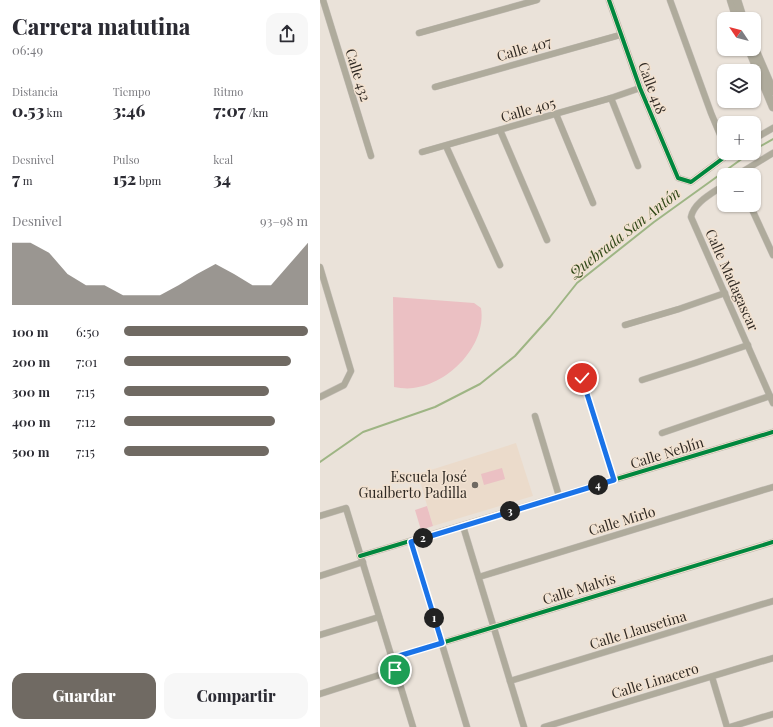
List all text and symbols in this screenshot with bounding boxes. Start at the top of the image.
text: Carrera matutina [12,11,190,41]
north arrow [717,12,761,56]
map controls [717,12,761,212]
button: share [266,13,308,55]
street label: Calle 407 [494,32,554,65]
text: 06:49 [12,41,43,58]
street label: Calle 432 [341,46,376,104]
street label: Calle 418 [634,59,671,116]
button: layers [717,64,761,108]
text: Distancia [12,84,58,99]
text: Tiempo [113,84,150,99]
text: Ritmo [213,84,243,99]
street label: Calle 405 [498,93,558,126]
text: 0.53 [12,99,44,121]
text: 3:46 [113,99,145,121]
text: 7:07 [213,99,246,121]
text: km [44,105,62,120]
text: /km [246,105,268,120]
button: + [717,116,761,160]
text: Desnivel [12,152,54,167]
text: Pulso [113,152,140,167]
text: kcal [213,152,233,167]
text: 7 [12,167,20,189]
text: 152 [113,167,136,189]
text: 34 [213,167,231,189]
button: − [717,168,761,212]
text: m [20,173,33,188]
text: bpm [136,173,161,188]
water label: Quebrada San Antón [564,183,684,283]
text: Desnivel [12,212,62,229]
text: 93–98 m [260,212,308,229]
street label: Calle Madagascar [701,226,764,334]
text: 100 m [12,323,49,340]
text: 6:50 [76,323,99,340]
text: 200 m [12,353,50,370]
text: 7:01 [76,353,97,370]
pin [565,361,599,395]
icon: check [571,367,593,389]
text: 300 m [12,383,50,400]
text: 7:15 [76,383,95,400]
text: 400 m [12,413,50,430]
text: 7:12 [76,413,96,430]
street label: Calle Neblín [628,432,707,473]
text: 500 m [12,443,50,460]
text: 7:15 [76,443,95,460]
place label: Escuela José Gualberto Padilla [358,467,467,502]
pin: 4 [588,475,608,495]
text: 4 [595,477,601,492]
marker: Escuela José Gualberto Padilla [470,480,480,490]
pin: 3 [500,501,520,521]
street label: Calle Mirlo [586,501,658,540]
text: 3 [507,503,513,518]
pin: 2 [413,528,433,548]
text: 2 [420,530,426,545]
street label: Calle Malvis [540,568,618,609]
street label: Calle Llausetina [587,606,689,653]
pin: 1 [424,608,444,628]
text: 1 [432,610,436,625]
pin [378,653,412,687]
street label: Calle Linacero [609,658,701,703]
icon: arrive [384,659,406,681]
button: Guardar [12,673,156,719]
button: Compartir [164,673,308,719]

